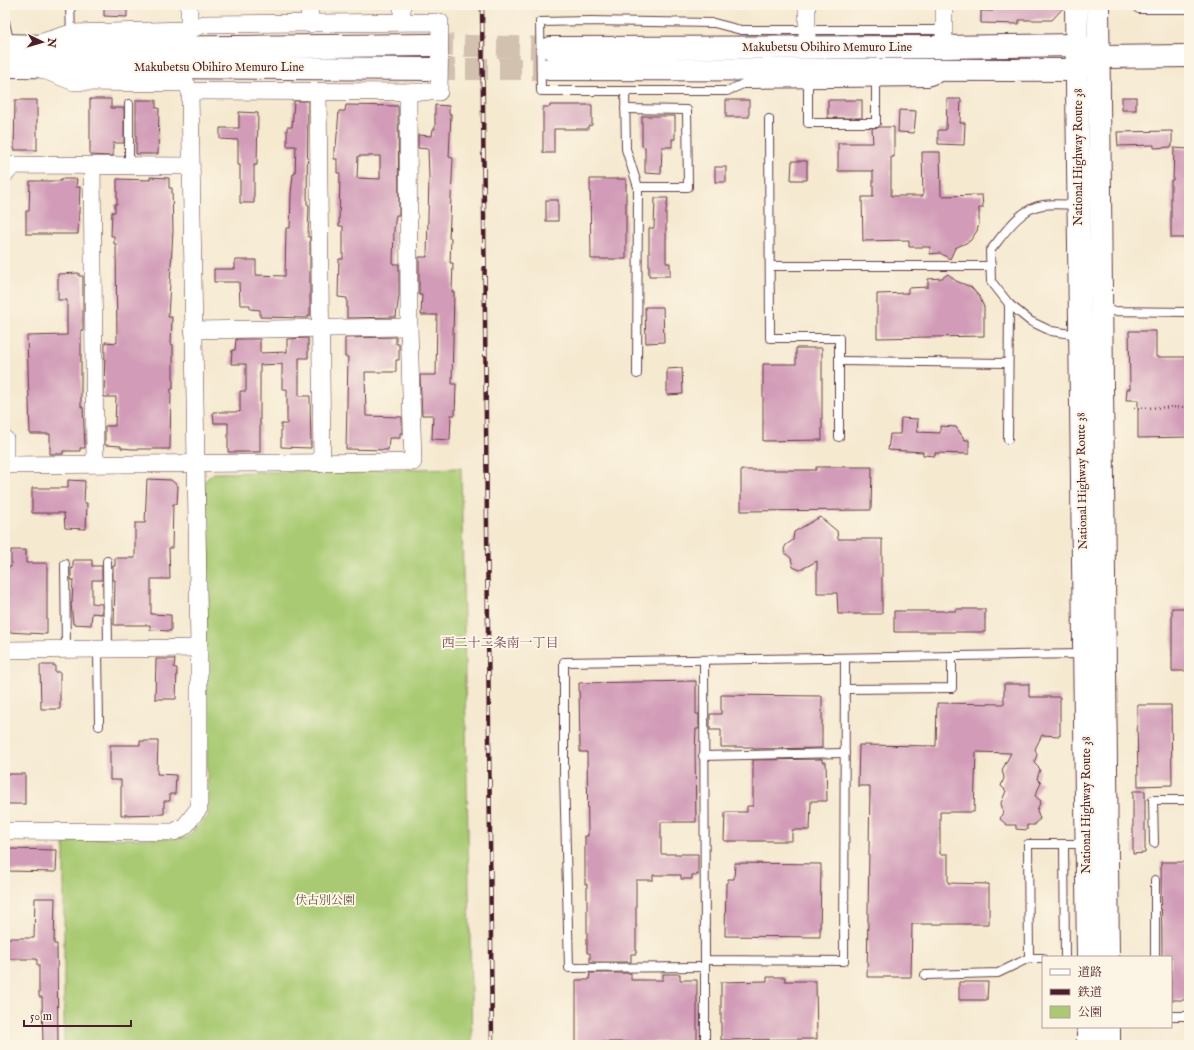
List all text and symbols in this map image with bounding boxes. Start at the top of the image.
north arrow [22,22,62,62]
text: N [44,36,58,49]
street label: Makubetsu Obihiro Memuro Line [742,40,913,55]
street label: Makubetsu Obihiro Memuro Line [134,60,305,75]
street label: National Highway Route 38 [1071,88,1086,226]
street label: National Highway Route 38 [1073,412,1091,550]
district label: 西二十二条南一丁目 [441,635,559,652]
street label: National Highway Route 38 [1079,736,1094,874]
park label: 伏古別公園 [295,893,355,908]
legend [1042,956,1172,1028]
text: 道路 [1078,965,1102,980]
text: 鉄道 [1077,985,1102,1000]
scale bar [24,1002,131,1028]
text: 公園 [1078,1005,1102,1020]
text: 50 m [30,1009,52,1024]

